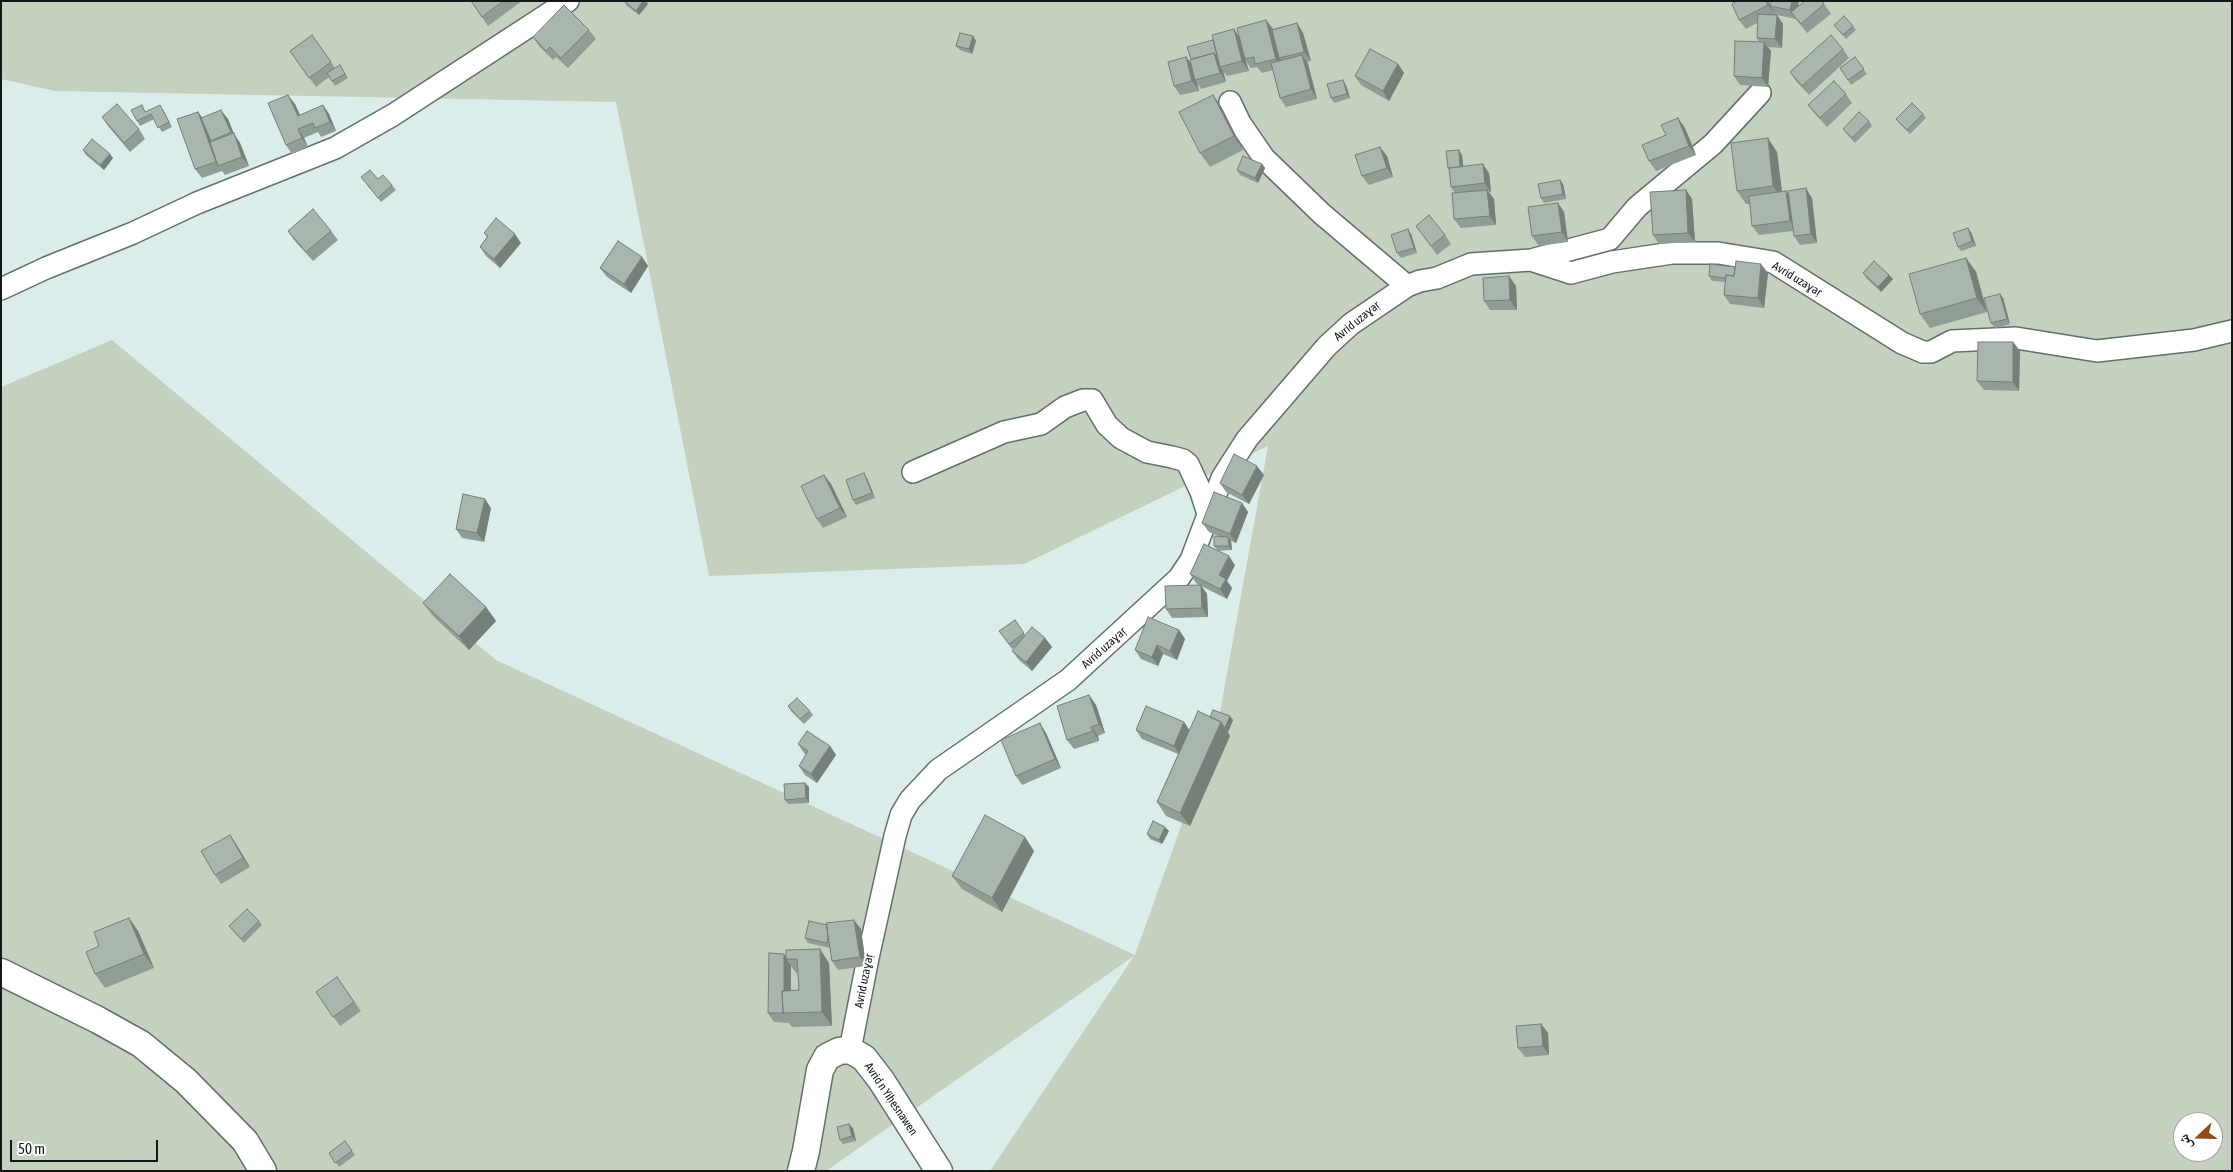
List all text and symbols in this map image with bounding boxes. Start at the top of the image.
street label: Avrid uzaɣaṛ [1770,259,1824,299]
street label: Avrid uzaɣaṛ [1331,298,1383,344]
street label: Avrid uzaɣaṛ [1079,624,1129,672]
street label: Avrid uzaɣaṛ [852,952,876,1010]
street label: Avrid n Yiḥesnawen [861,1060,921,1138]
north arrow [2173,1112,2223,1162]
scale bar [12,1130,160,1162]
text: ش [2175,1132,2195,1152]
text: 50 m [18,1140,45,1157]

